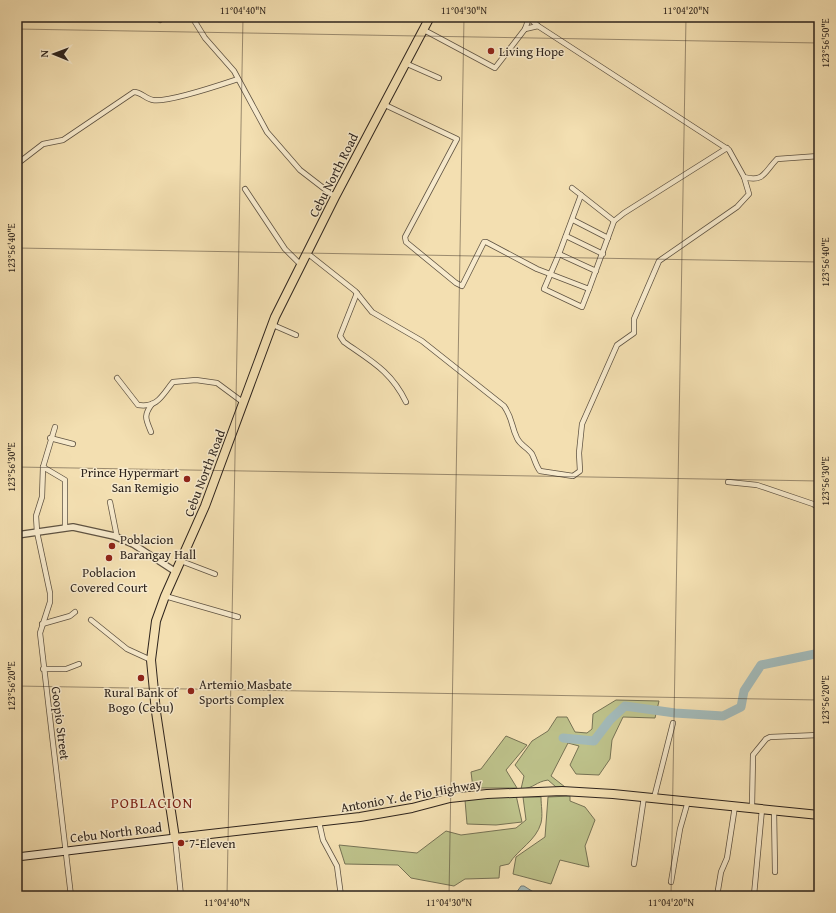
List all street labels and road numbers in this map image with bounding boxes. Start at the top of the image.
street label: Cebu North Road [304,130,363,221]
street label: Cebu North Road [179,427,230,520]
street label: Goopio Street [47,685,74,761]
street label: Antonio Y. de Pio Highway [339,774,484,817]
street label: Cebu North Road [69,817,163,848]

